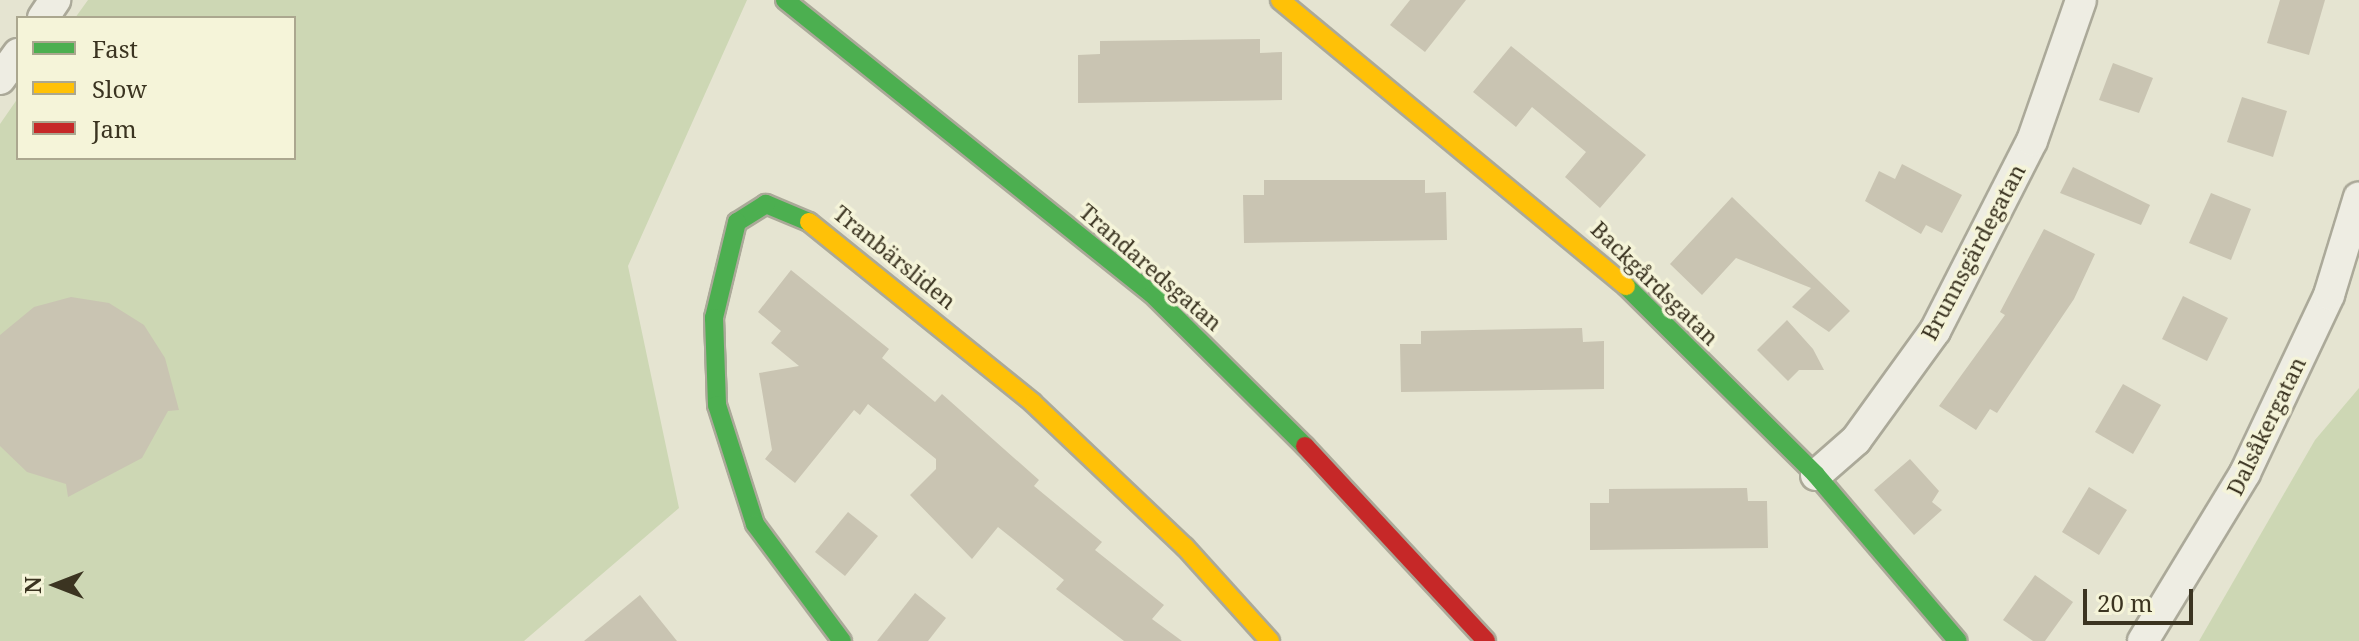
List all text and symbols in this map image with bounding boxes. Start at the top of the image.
legend [16,16,296,160]
text: Fast [92,32,138,65]
text: Slow [92,72,147,105]
text: Jam [92,112,137,145]
street label: Brunnsgärdegatan [1915,160,2031,344]
street label: Trandaredsgatan [1074,198,1228,336]
street label: Tranbärsliden [829,200,961,314]
street label: Backgårdsgatan [1586,216,1724,350]
street label: Dalsåkergatan [2221,353,2311,499]
north arrow [16,545,96,625]
scale bar [2087,573,2197,623]
text: N [17,576,47,594]
text: 20 m [2097,586,2153,619]

